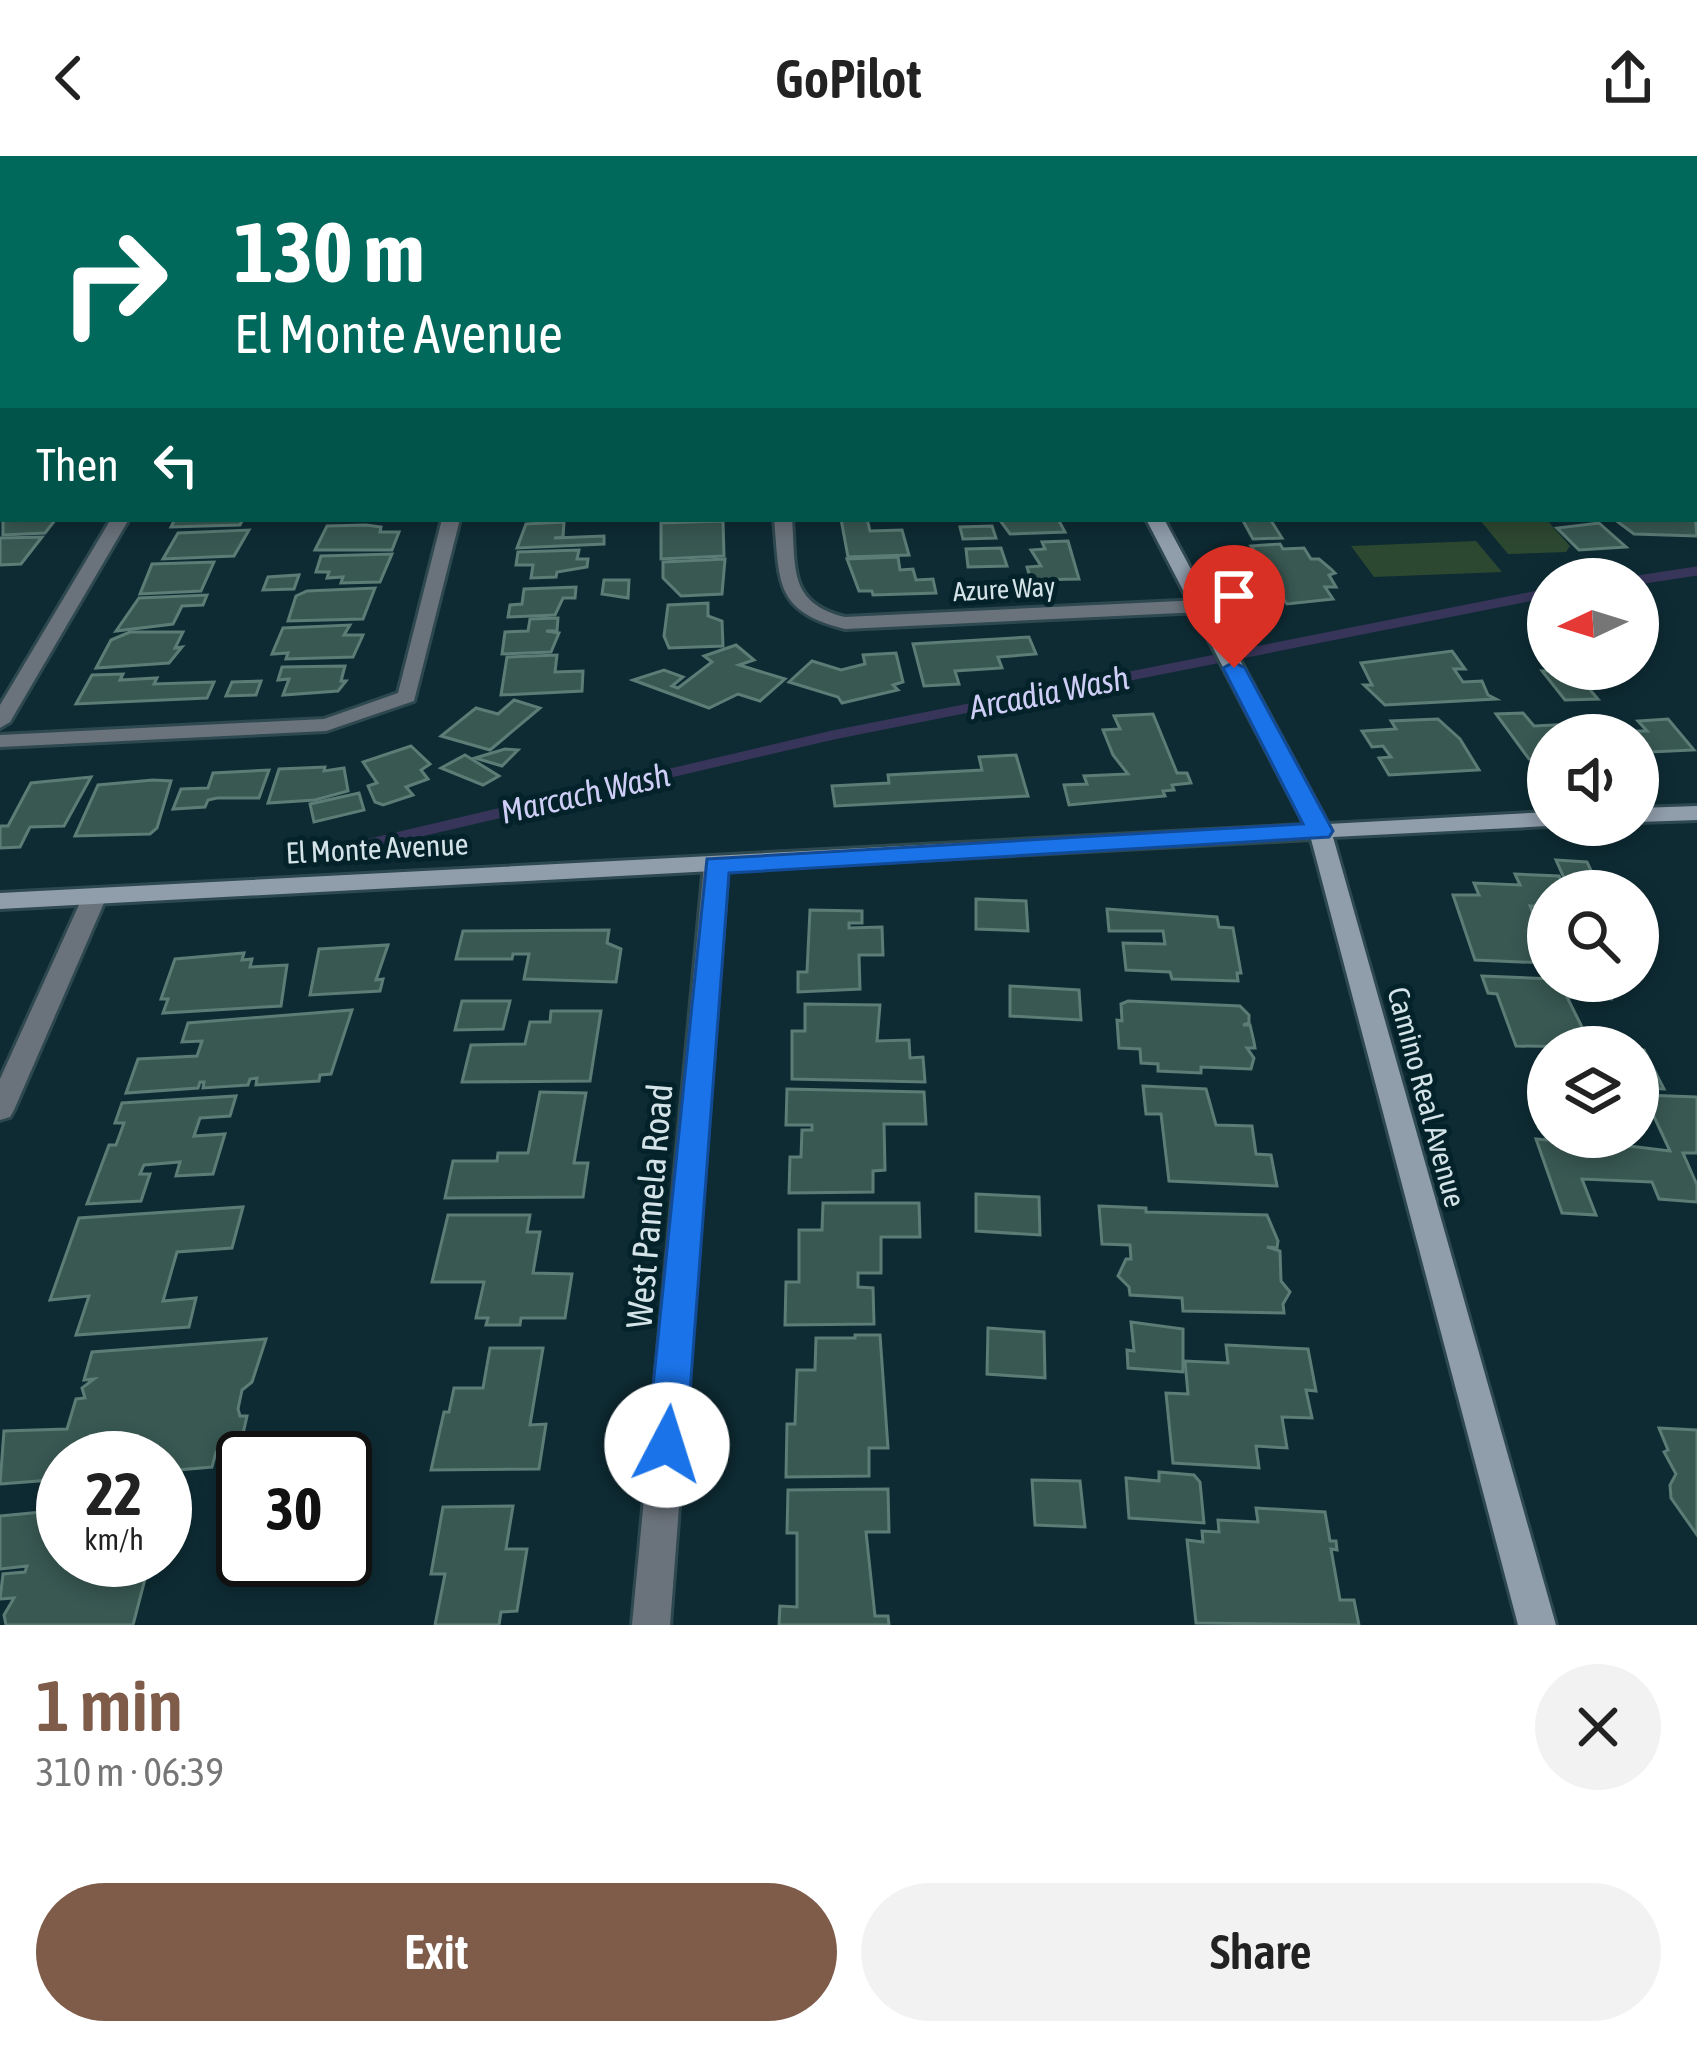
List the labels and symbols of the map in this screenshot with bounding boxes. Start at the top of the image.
pin [1183,545,1285,668]
north arrow [1527,558,1659,690]
street label: Azure Way [952,571,1056,607]
water label: Arcadia Wash [965,658,1132,726]
water label: Marcach Wash [497,755,673,831]
street label: El Monte Avenue [285,826,469,870]
street label: Camino Real Avenue [1381,983,1473,1211]
street label: West Pamela Road [617,1082,681,1330]
position arrow [604,1382,730,1508]
speed limit sign: 30 [216,1431,372,1587]

